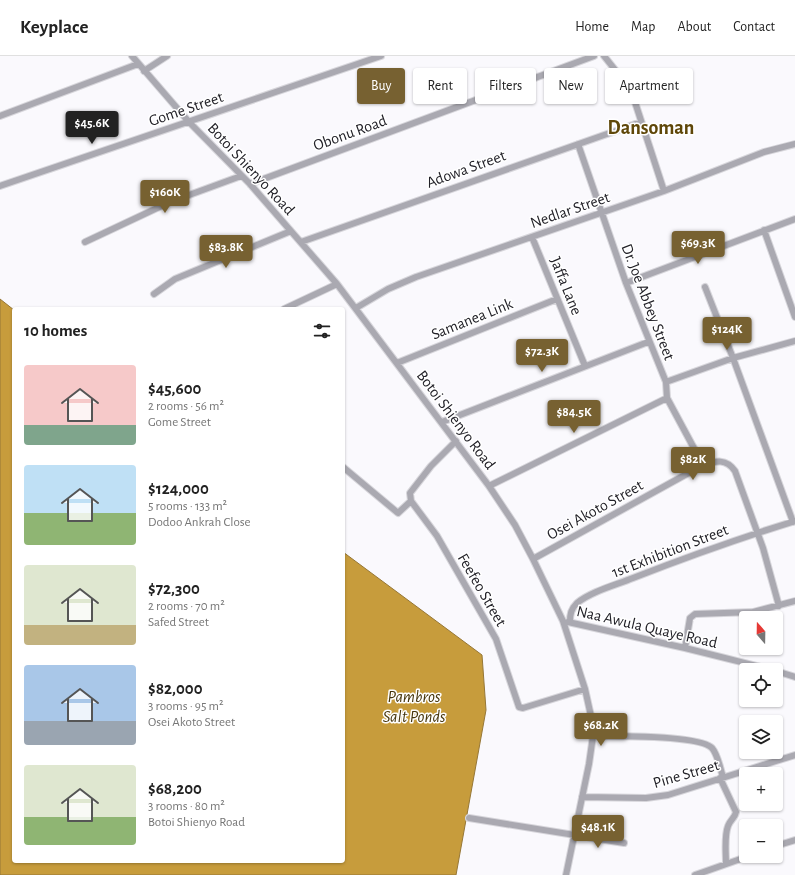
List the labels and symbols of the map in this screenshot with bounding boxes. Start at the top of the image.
street label: Gome Street [147,89,225,129]
pin: $45.6K [59,111,125,145]
street label: Obonu Road [311,112,389,154]
district label: Dansoman [608,118,694,138]
street label: Botoi Shienyo Road [204,120,298,219]
street label: Adowa Street [424,147,508,191]
pin: $160K [137,180,193,214]
street label: Nedlar Street [528,189,612,231]
pin: $69.3K [665,231,731,265]
pin: $83.8K [193,235,259,269]
street label: Dr. Joe Abbey Street [618,242,678,363]
street label: Jaffa Lane [547,255,585,317]
street label: Samanea Link [429,295,516,343]
pin: $124K [699,317,755,351]
pin: $72.3K [509,339,575,373]
street label: Botoi Shienyo Road [413,368,498,473]
pin: $84.5K [541,400,607,434]
pin: $82K [669,447,717,481]
street label: Osei Akoto Street [544,477,646,543]
street label: 1st Exhibition Street [610,521,730,581]
street label: Feefeo Street [455,551,509,629]
street label: Naa Awula Quaye Road [575,603,719,652]
north arrow [739,611,783,655]
water label: Pambros Salt Ponds [383,688,446,725]
pin: $68.2K [568,713,634,747]
street label: Pine Street [651,757,721,791]
pin: $48.1K [565,815,631,849]

